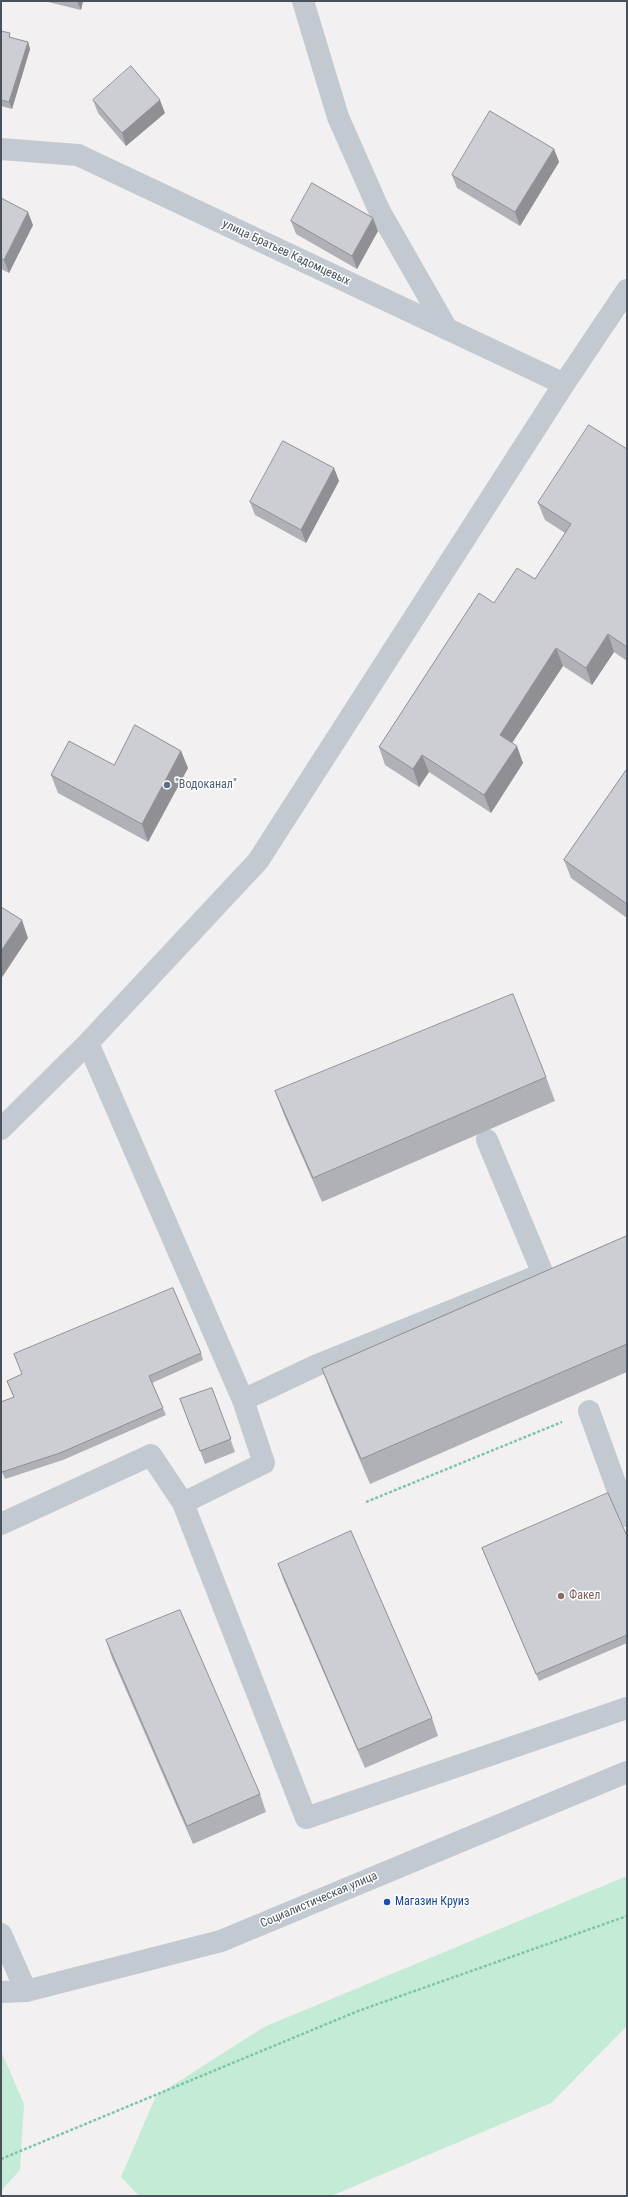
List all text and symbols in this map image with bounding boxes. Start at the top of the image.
street label: улица Братьев Кадомцевых [220,217,352,289]
place label: "Водоканал" [175,778,237,792]
marker: "Водоканал" [162,780,172,790]
place label: Факел [569,1589,600,1603]
marker: Факел [556,1591,566,1601]
street label: Социалистическая улица [258,1869,380,1931]
place label: Магазин Круиз [395,1895,469,1909]
marker: Магазин Круиз [382,1897,392,1907]

